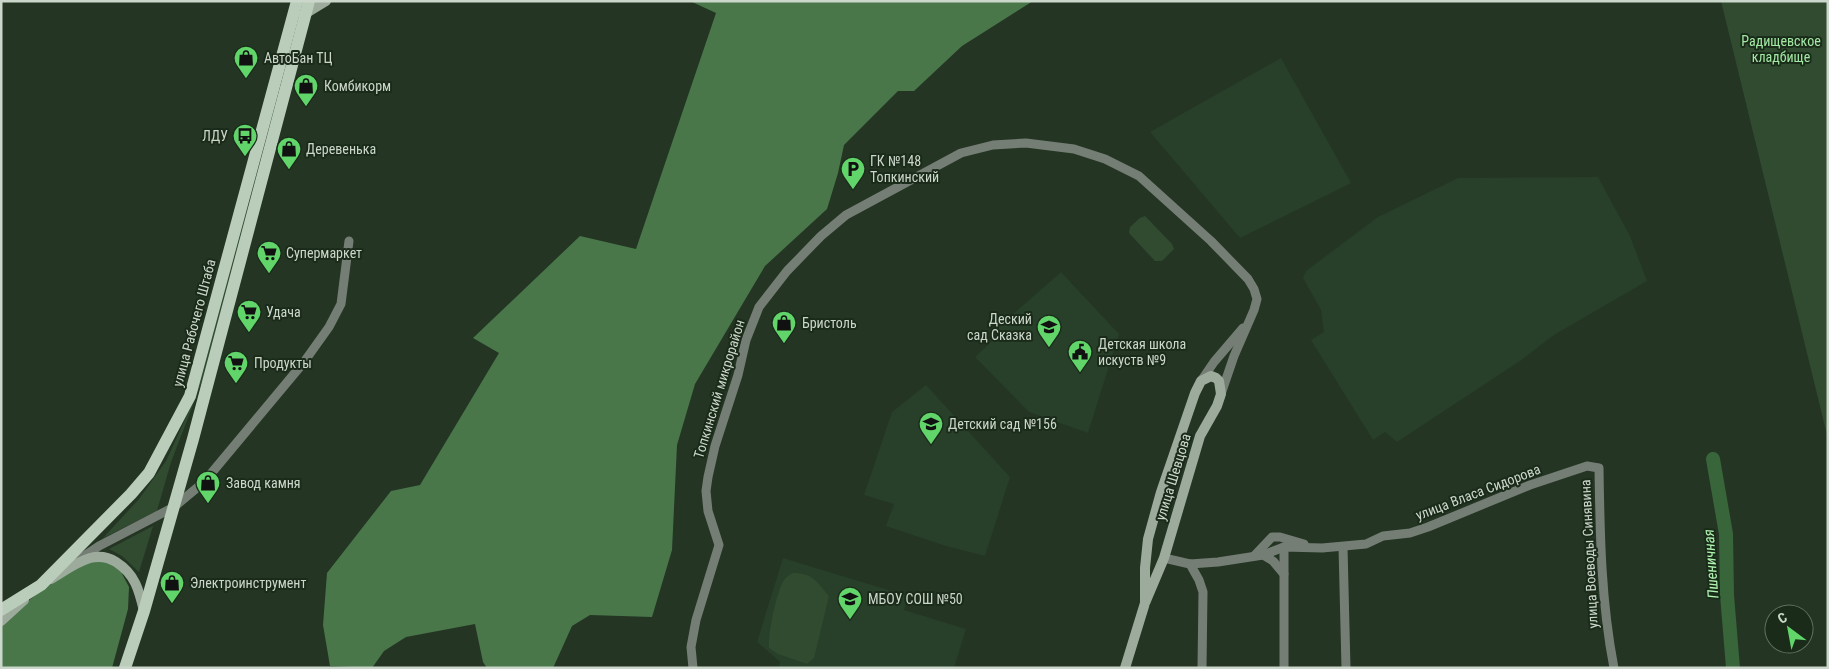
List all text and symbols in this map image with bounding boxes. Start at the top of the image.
park label: Радищевское кладбище [1741,33,1821,65]
shop icon: АвтоБан ТЦ [233,45,259,79]
place label: АвтоБан ТЦ [264,50,332,66]
shop icon: Комбикорм [293,73,319,107]
place label: Комбикорм [324,78,391,94]
bus stop icon: ЛДУ [232,123,258,157]
place label: ЛДУ [202,128,228,144]
shop icon: Деревенька [276,136,302,170]
place label: Деревенька [306,141,376,157]
place label: ГК №148 Топкинский [870,153,939,185]
parking icon: ГК №148 Топкинский [840,156,866,190]
supermarket icon: Супермаркет [256,240,282,274]
place label: Супермаркет [286,245,362,261]
street label: улица Рабочего Штаба [169,257,219,389]
supermarket icon: Удача [236,299,262,333]
place label: Удача [266,304,301,320]
shop icon: Бристоль [771,310,797,344]
place label: Деский сад Сказка [967,311,1032,343]
school or university icon: Деский сад Сказка [1036,314,1062,348]
place label: Бристоль [802,315,857,331]
street label: Топкинский микрорайон [690,318,748,460]
place label: Детская школа искуств №9 [1098,336,1186,368]
public building icon: Детская школа искуств №9 [1067,339,1093,373]
supermarket icon: Продукты [223,350,249,384]
place label: Продукты [254,355,312,371]
school or university icon: Детский сад №156 [918,411,944,445]
place label: Детский сад №156 [948,416,1057,432]
street label: улица Шевцова [1152,432,1194,522]
street label: улица Власа Сидорова [1413,461,1543,523]
shop icon: Завод камня [195,470,221,504]
place label: Завод камня [226,475,301,491]
street label: улица Воеводы Синявина [1577,479,1601,629]
water label: Пшеничная [1700,529,1722,599]
shop icon: Электроинструмент [159,570,185,604]
place label: Электроинструмент [190,575,306,591]
school or university icon: МБОУ СОШ №50 [837,586,863,620]
place label: МБОУ СОШ №50 [868,591,963,607]
north arrow [1764,604,1814,654]
text: С [1774,609,1790,627]

